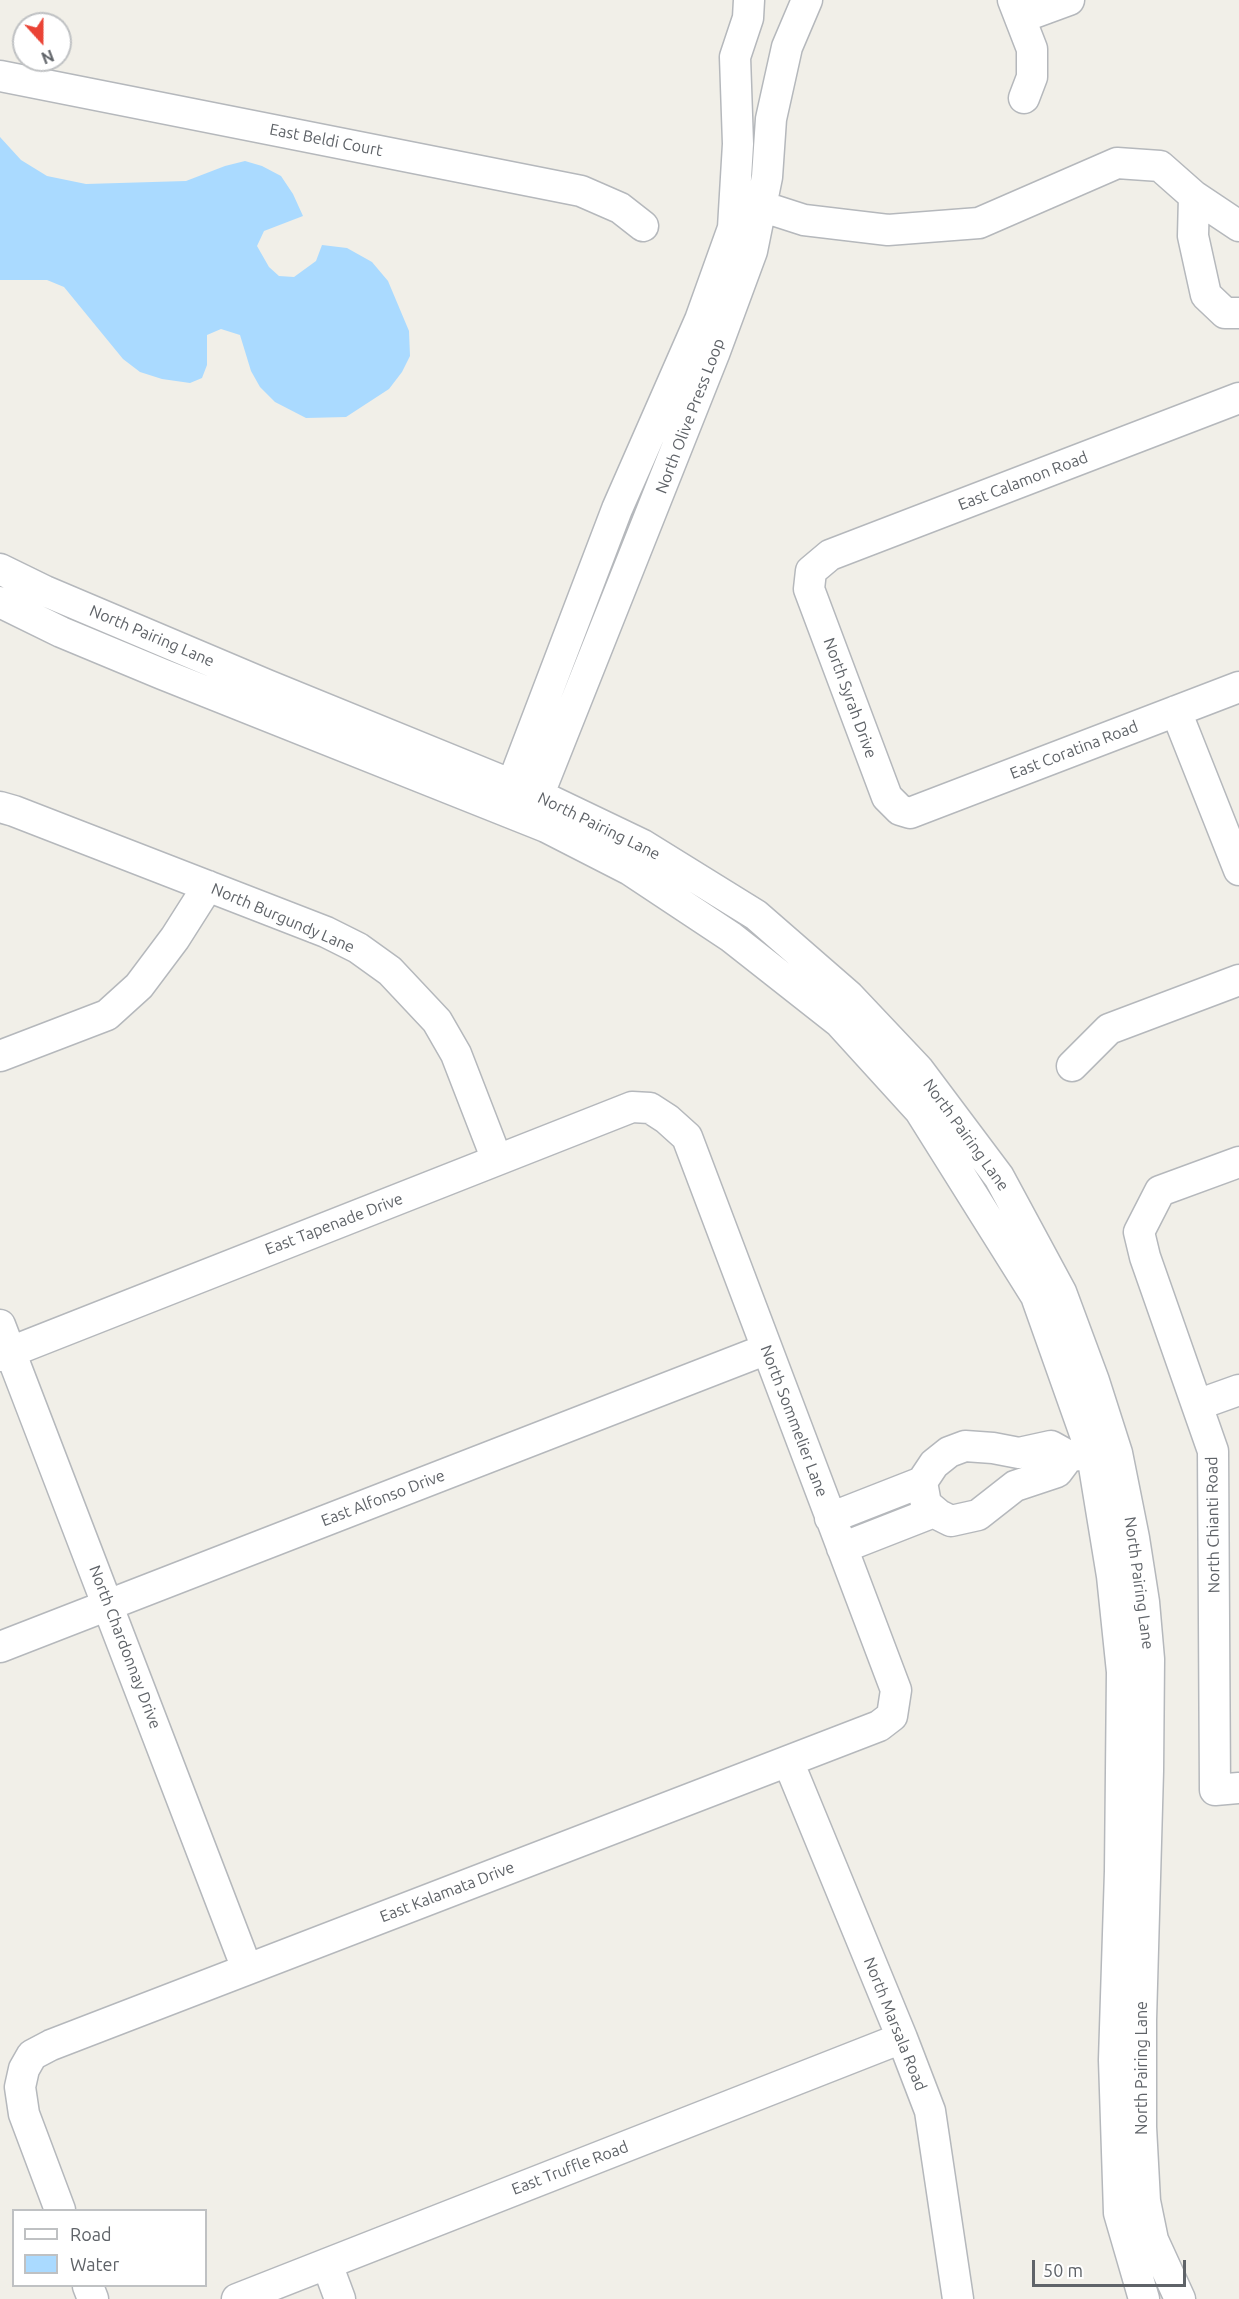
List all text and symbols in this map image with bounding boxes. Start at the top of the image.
north arrow [12,12,72,72]
text: N [39,46,57,67]
street label: East Beldi Court [268,120,384,160]
street label: North Olive Press Loop [651,336,729,496]
street label: East Calamon Road [955,447,1091,515]
street label: North Pairing Lane [87,601,217,671]
street label: North Syrah Drive [819,635,881,761]
street label: East Coratina Road [1007,717,1141,783]
street label: North Pairing Lane [535,788,663,864]
street label: North Burgundy Lane [208,879,358,957]
street label: North Pairing Lane [919,1075,1013,1195]
street label: East Tapenade Drive [262,1189,406,1259]
street label: North Sommelier Lane [756,1342,832,1500]
street label: North Chianti Road [1202,1456,1224,1594]
street label: East Alfonso Drive [318,1466,448,1530]
street label: North Pairing Lane [1120,1515,1158,1651]
street label: North Chardonnay Drive [85,1563,165,1731]
street label: East Kalamata Drive [377,1858,517,1926]
street label: North Marsala Road [859,1954,931,2094]
street label: North Pairing Lane [1132,2001,1152,2135]
street label: East Truffle Road [509,2137,631,2199]
legend [12,2209,207,2287]
text: Road [70,2224,112,2244]
scale bar [1035,2248,1190,2286]
text: Water [70,2254,119,2274]
text: 50 m [1043,2260,1083,2280]

